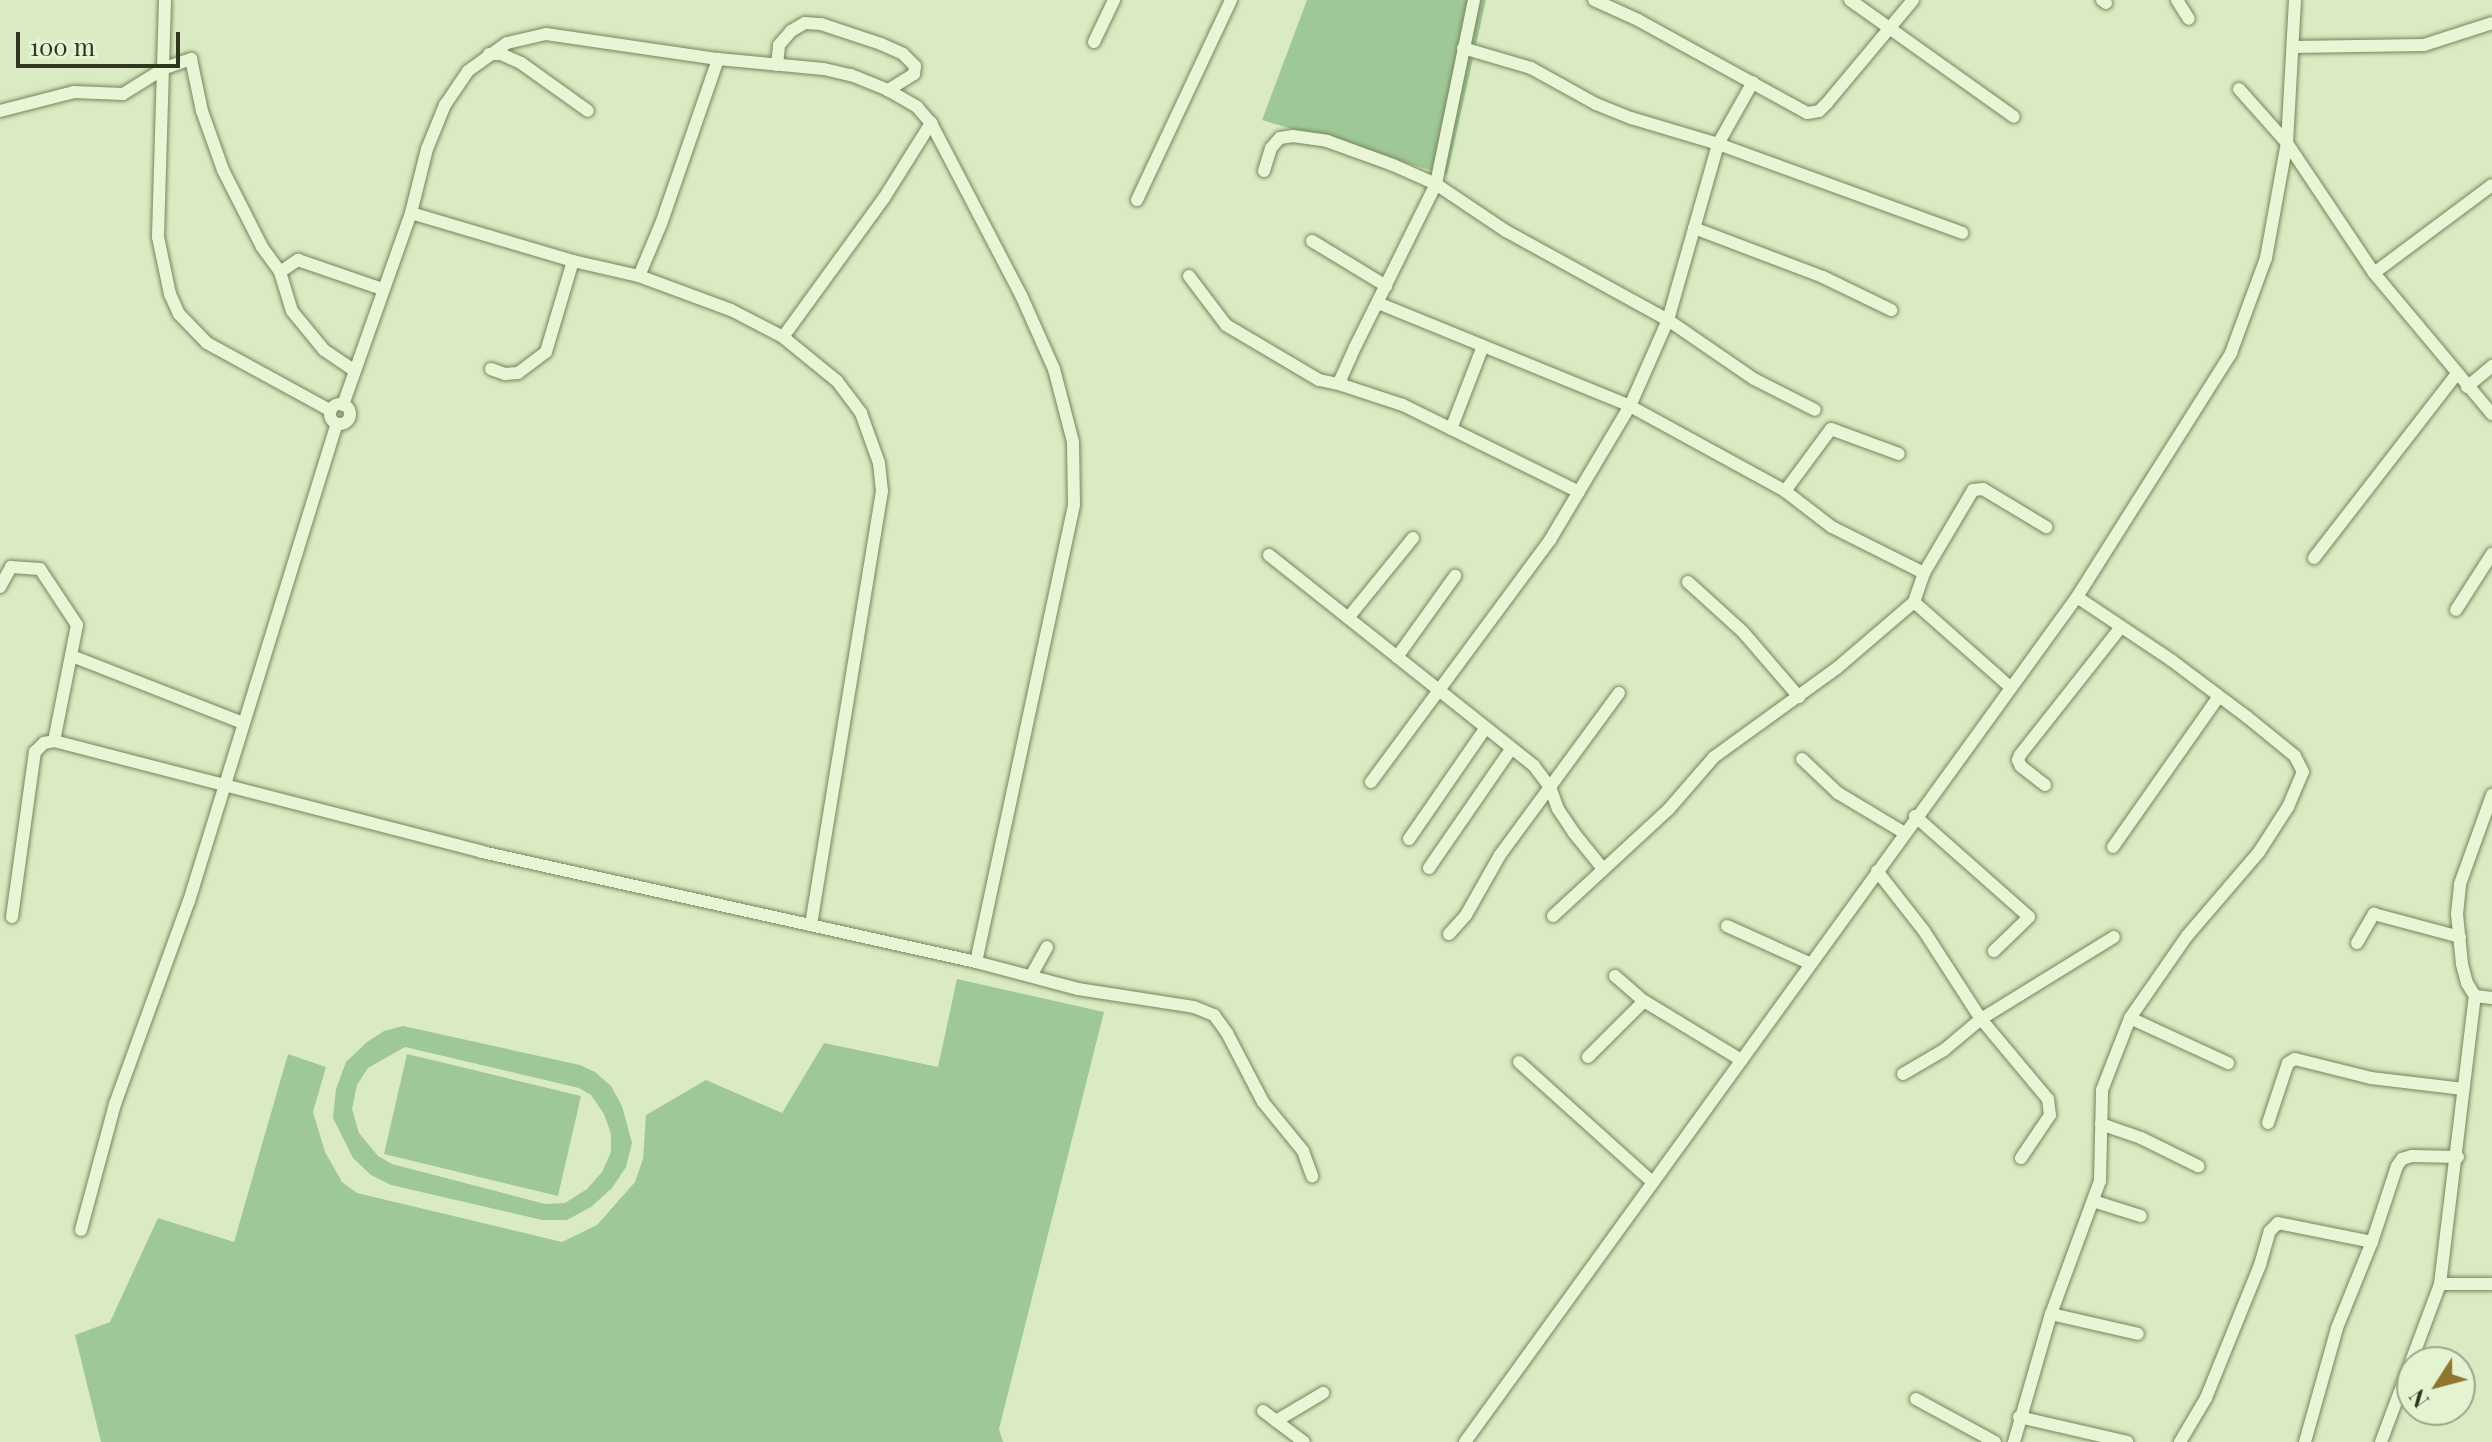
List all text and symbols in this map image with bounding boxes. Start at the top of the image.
scale bar [20,16,184,66]
text: 100 m [30,30,95,62]
north arrow [2396,1346,2476,1426]
text: N [2401,1384,2435,1414]

